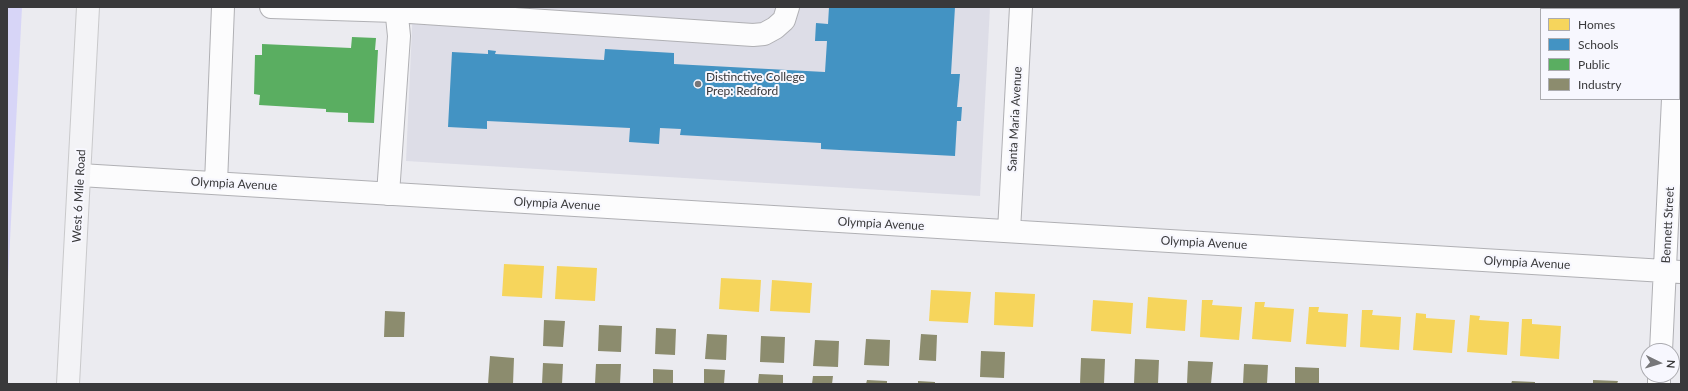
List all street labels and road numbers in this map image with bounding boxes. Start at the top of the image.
street label: Santa Maria Avenue [1005,66,1025,172]
street label: West 6 Mile Road [69,149,89,243]
street label: Olympia Avenue [190,175,278,193]
street label: Bennett Street [1659,186,1677,264]
street label: Olympia Avenue [513,195,601,213]
street label: Olympia Avenue [837,215,925,233]
street label: Olympia Avenue [1160,234,1248,252]
street label: Olympia Avenue [1483,254,1571,272]

